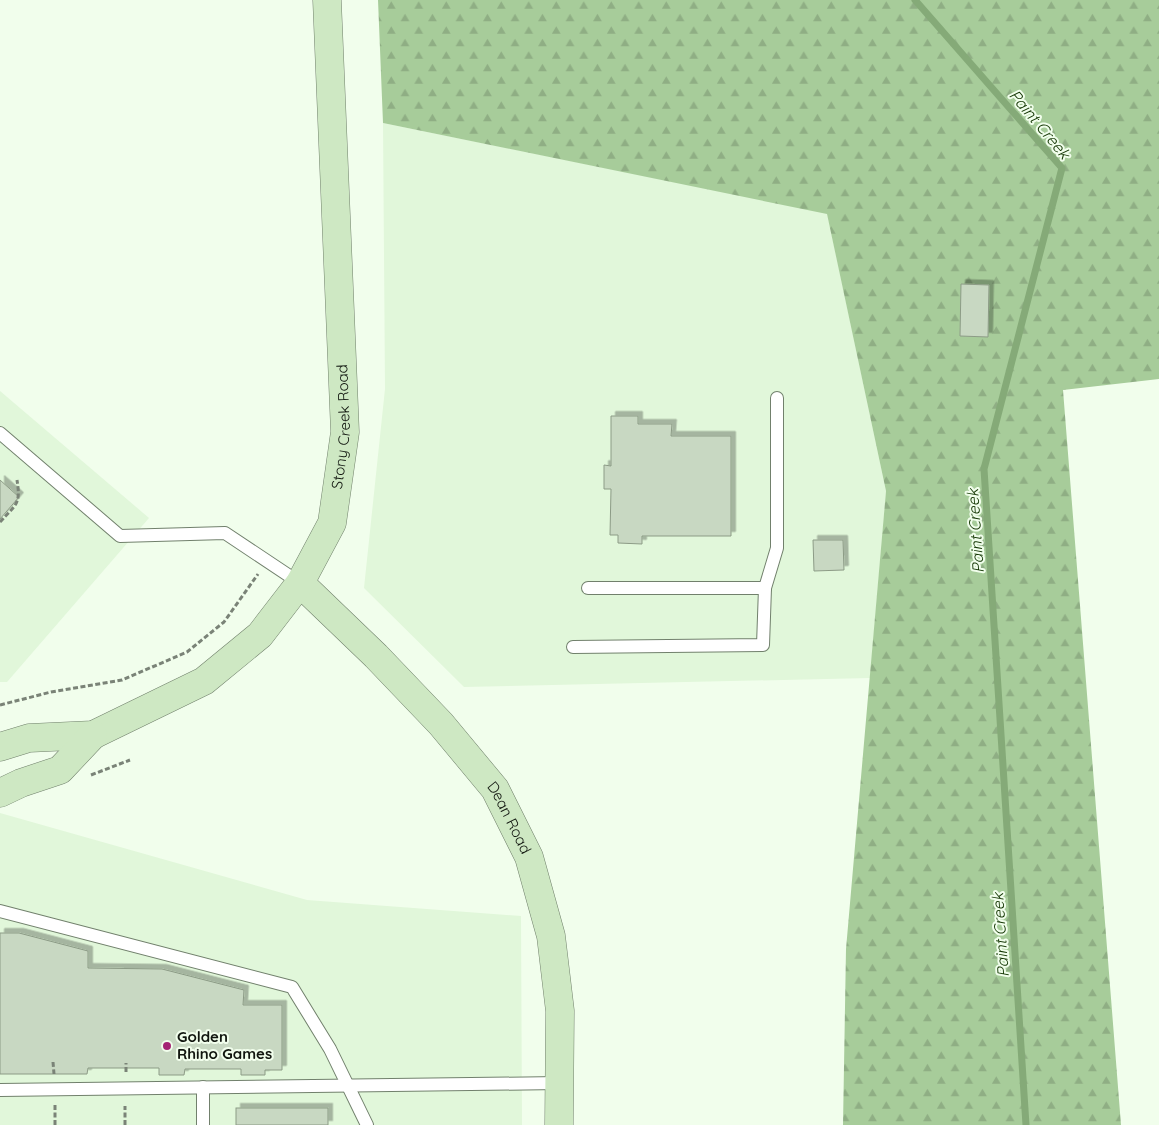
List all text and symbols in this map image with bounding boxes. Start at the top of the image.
water label: Paint Creek [1005,85,1076,164]
street label: Stony Creek Road [327,364,354,490]
water label: Paint Creek [962,487,988,574]
street label: Dean Road [483,777,536,857]
water label: Paint Creek [987,891,1013,978]
place label: Golden Rhino Games [177,1027,272,1063]
marker: Golden Rhino Games [161,1040,173,1052]

